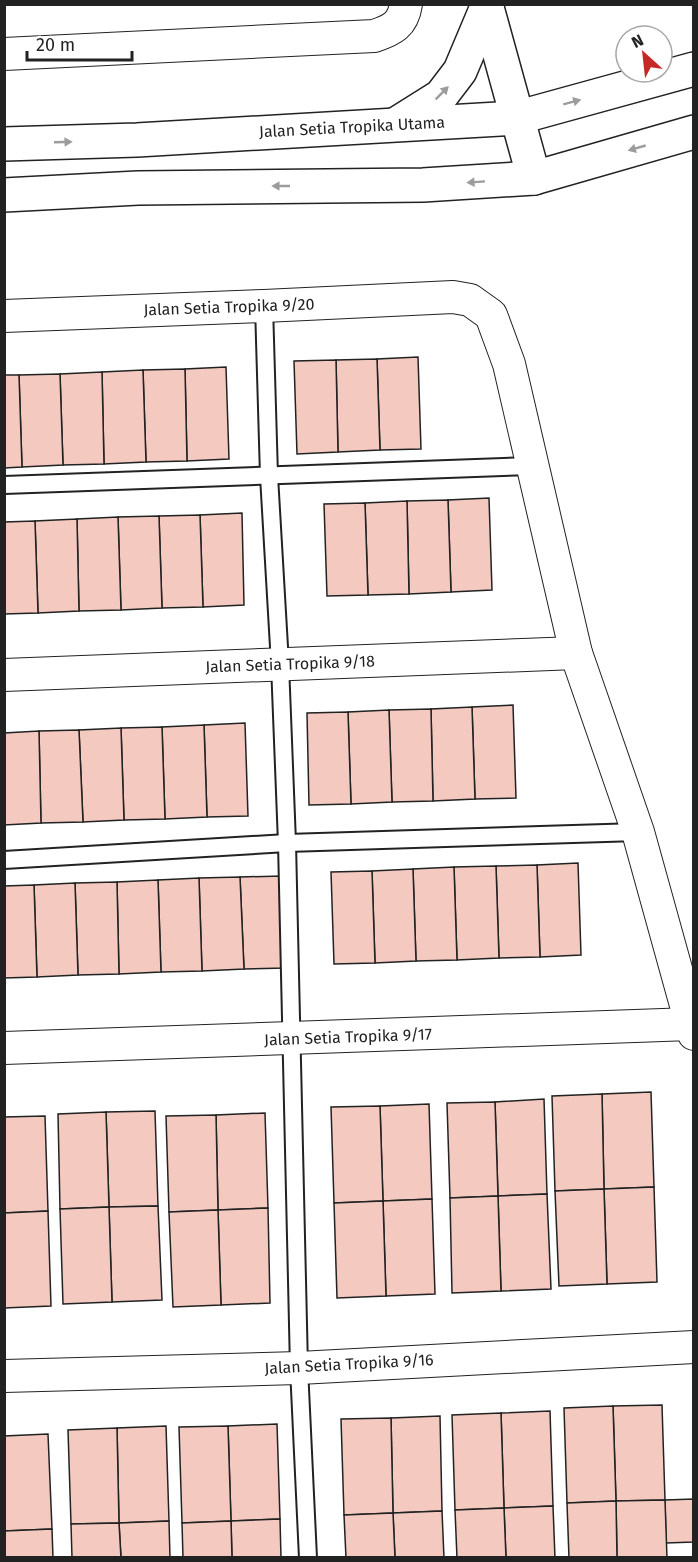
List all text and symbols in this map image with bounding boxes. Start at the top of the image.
scale bar [27,24,132,62]
north arrow [614,24,674,84]
text: N [628,30,646,52]
text: 20 m [36,34,75,56]
one-way arrow [435,85,449,100]
one-way arrow [563,97,582,107]
street label: Jalan Setia Tropika Utama [259,113,445,141]
one-way arrow [53,137,72,147]
one-way arrow [628,144,646,153]
one-way arrow [466,177,485,186]
one-way arrow [271,182,290,191]
street label: Jalan Setia Tropika 9/20 [143,295,315,319]
street label: Jalan Setia Tropika 9/18 [205,652,375,676]
street label: Jalan Setia Tropika 9/17 [264,1025,432,1049]
street label: Jalan Setia Tropika 9/16 [264,1350,434,1378]

